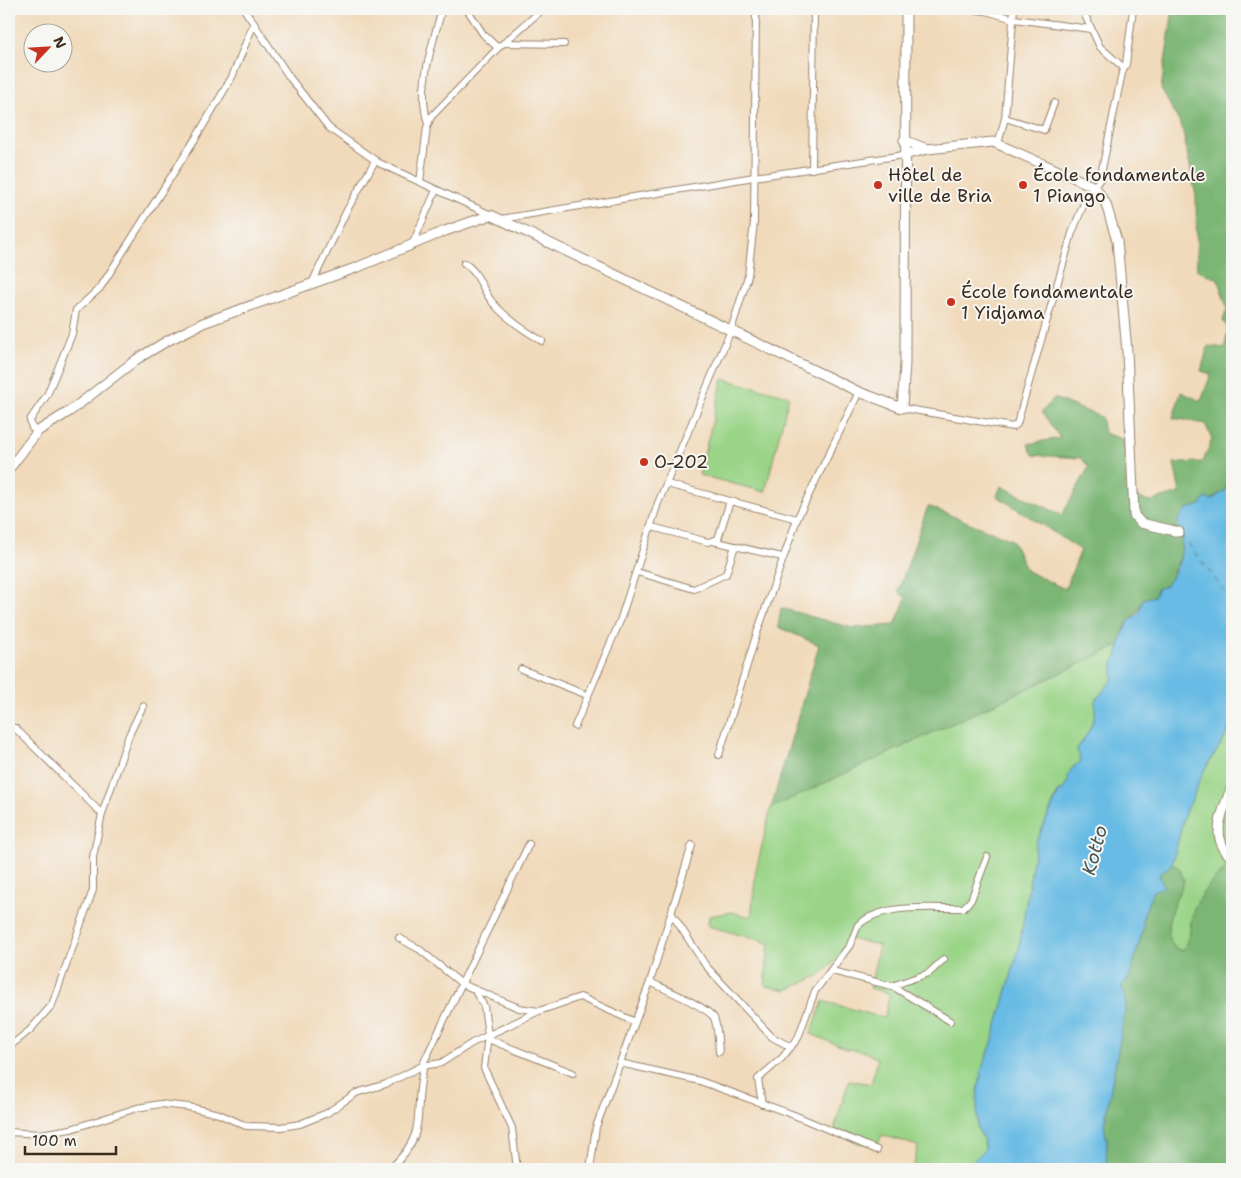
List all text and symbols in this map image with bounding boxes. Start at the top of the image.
north arrow [22,22,72,72]
text: N [49,34,70,51]
place label: Hôtel de ville de Bria [888,163,992,208]
place label: École fondamentale 1 Piango [1033,163,1206,208]
marker: Hôtel de ville de Bria [872,179,884,191]
marker: École fondamentale 1 Piango [1017,179,1029,191]
place label: École fondamentale 1 Yidjama [961,280,1134,325]
marker: École fondamentale 1 Yidjama [945,296,957,308]
place label: O-202 [654,450,708,474]
marker: O-202 [638,456,650,468]
water label: Kotto [1076,822,1113,878]
scale bar [25,1123,116,1155]
text: 100 m [32,1131,77,1151]

